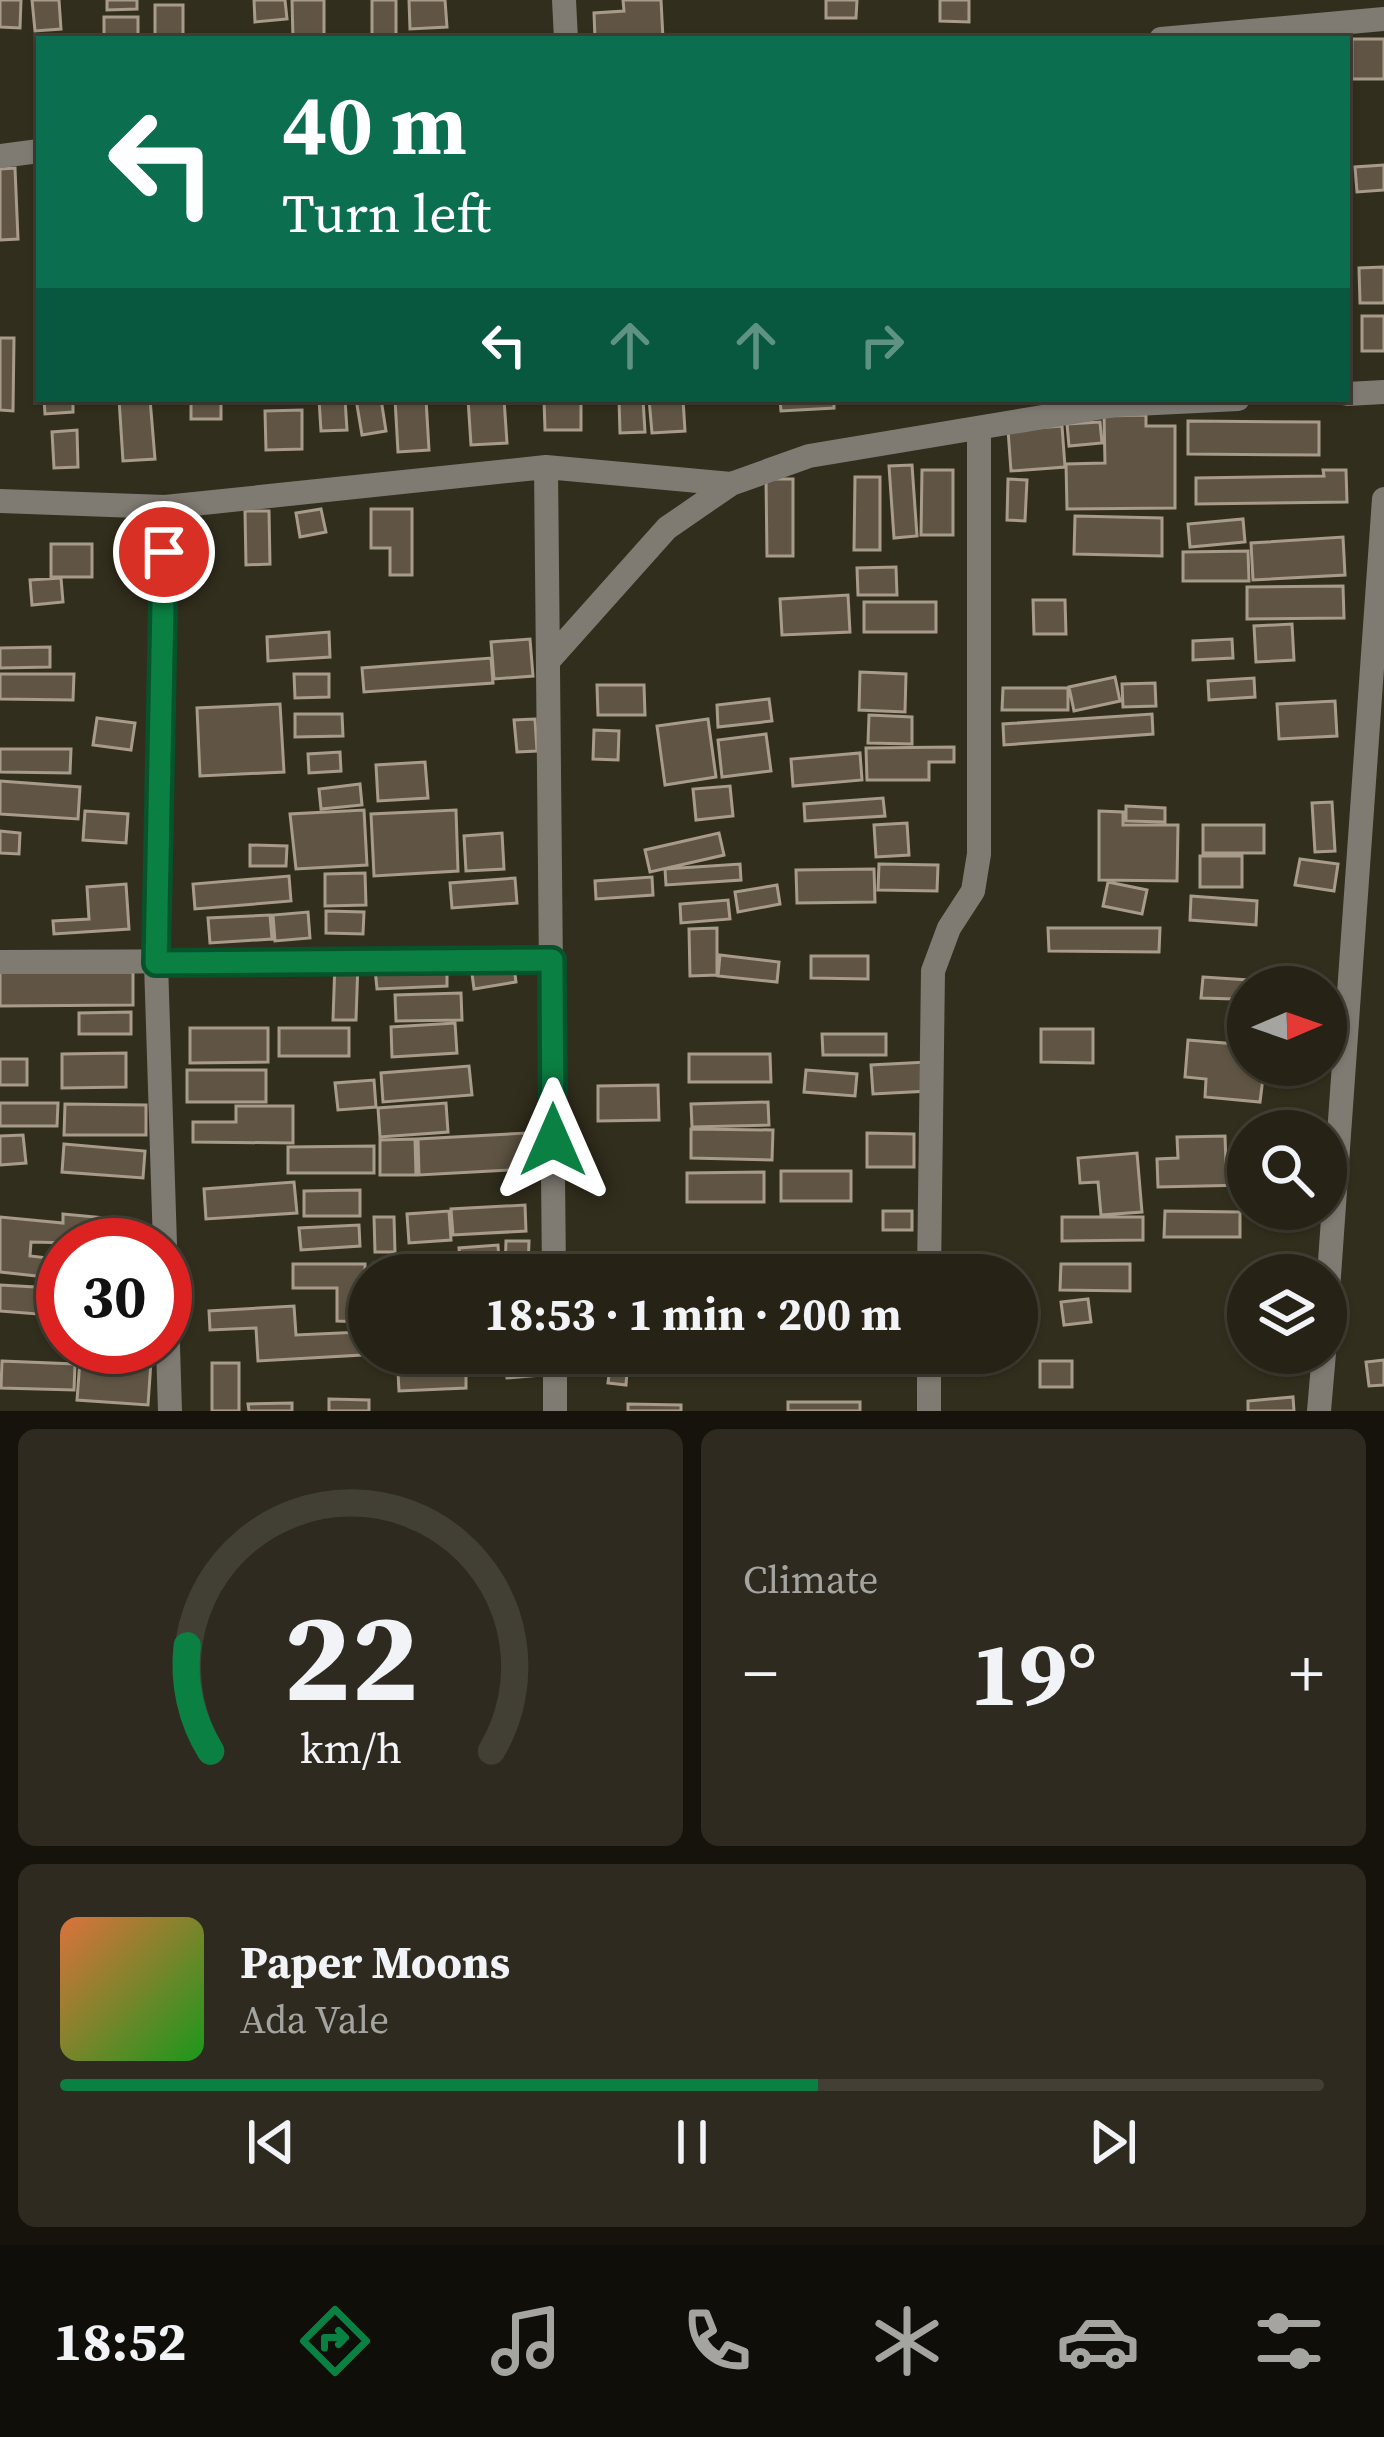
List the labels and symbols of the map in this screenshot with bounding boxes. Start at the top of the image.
pin [113,501,215,603]
north arrow [1227,966,1347,1086]
position arrow [490,1077,616,1203]
speed limit sign: 30 [36,1218,192,1374]

